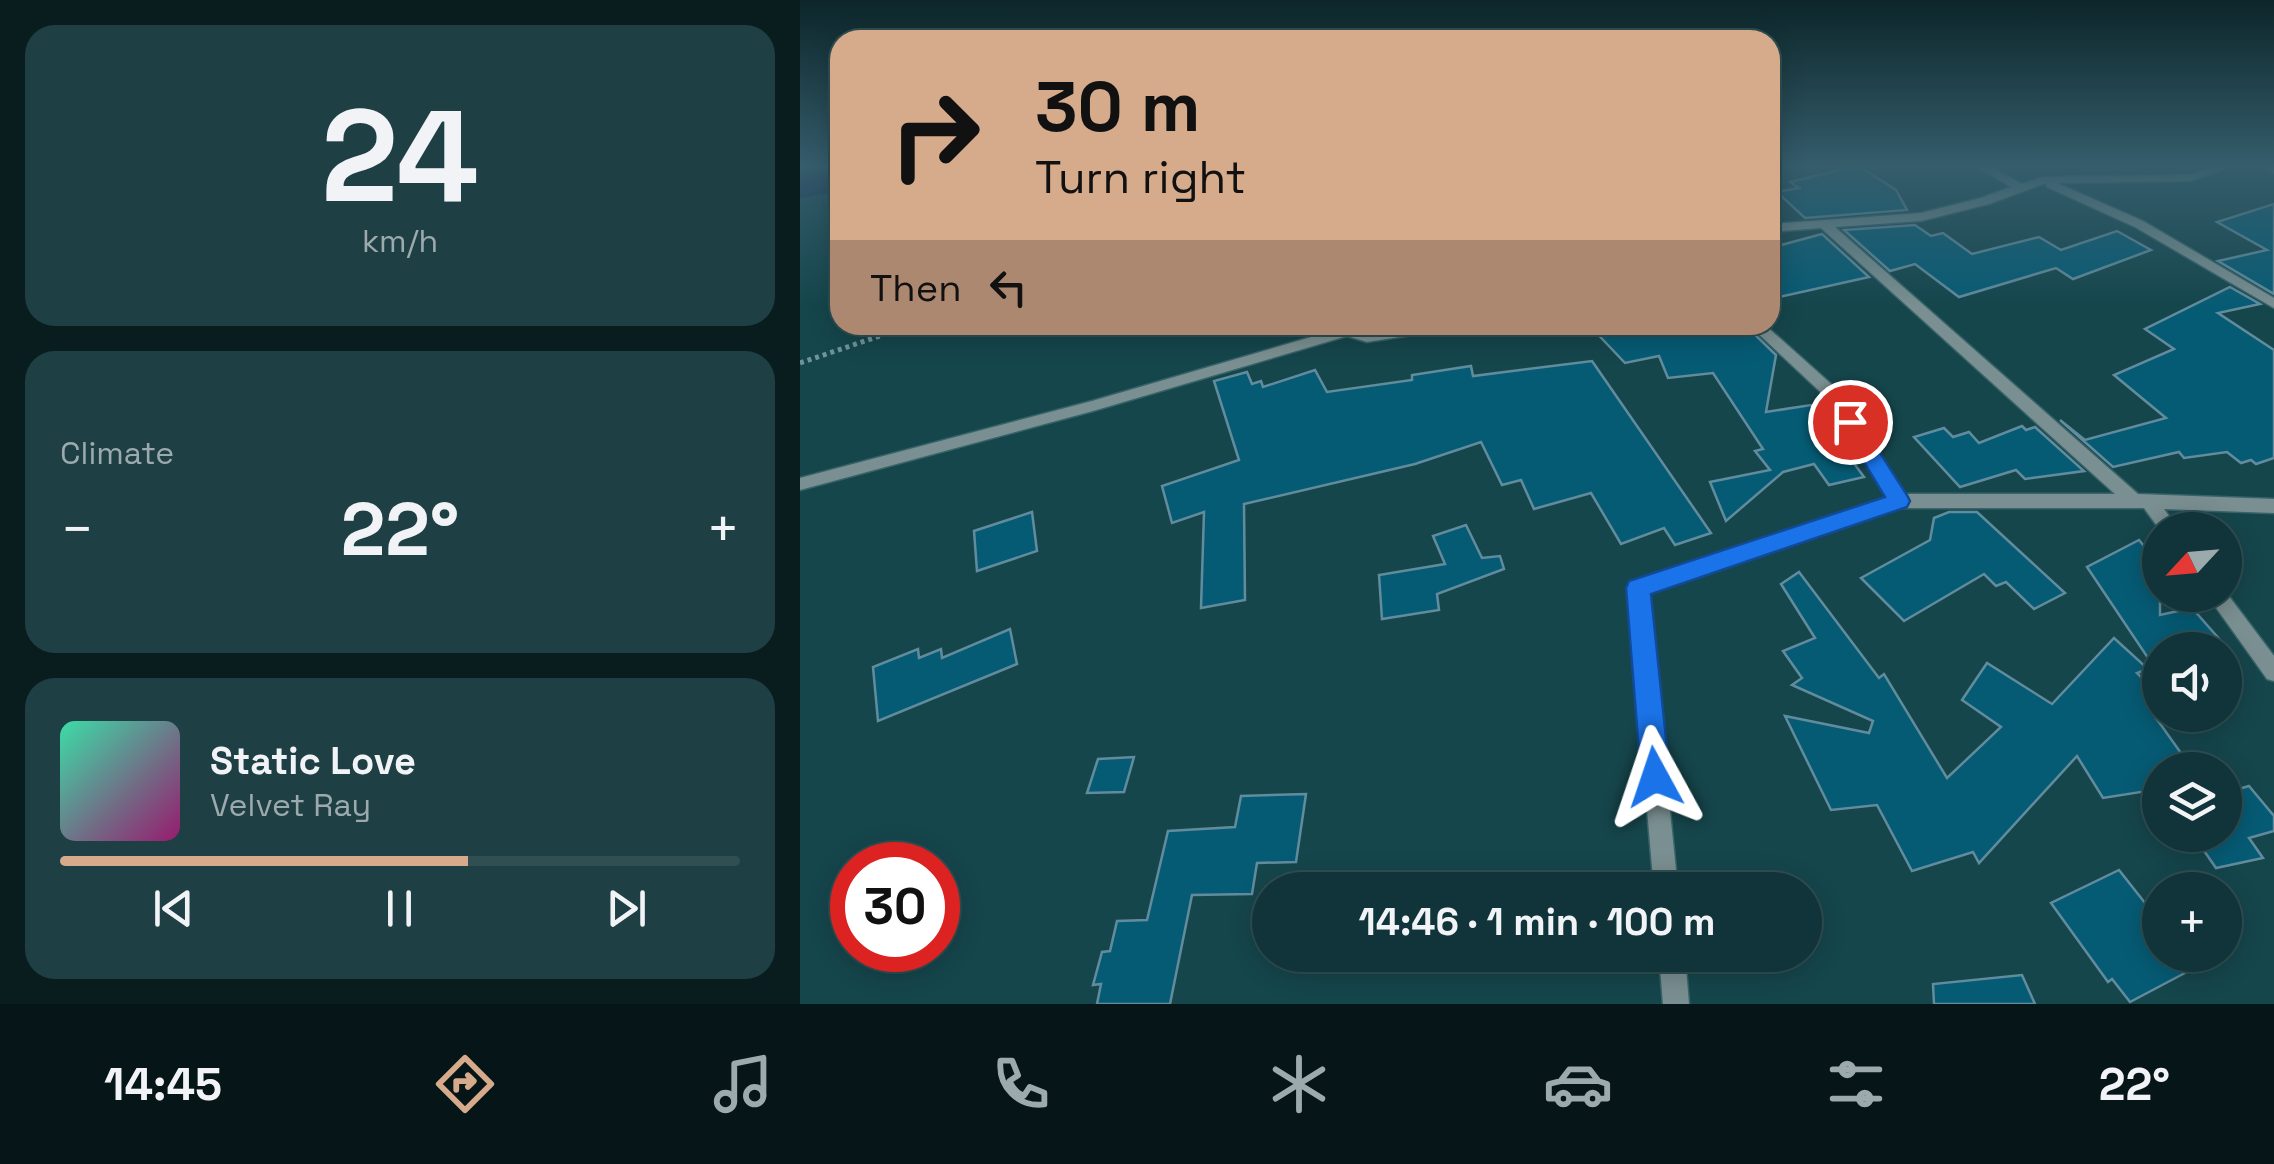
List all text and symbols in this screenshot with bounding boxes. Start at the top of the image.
text: 30 m [1035,62,1200,151]
icon: right [870,70,1000,200]
text: 24 [321,73,479,239]
text: Turn right [1035,149,1246,206]
text: km/h [362,221,438,261]
icon: left [981,260,1036,315]
text: Then [870,264,961,312]
pin [1808,380,1893,465]
icon: arrive [1823,395,1878,450]
text: Climate [60,433,174,473]
text: 22° [341,481,459,577]
text: − [60,494,94,564]
text: + [706,494,740,564]
north arrow [2142,512,2242,612]
map controls [2142,512,2242,972]
button: sound [2142,632,2242,732]
position arrow [1603,725,1707,829]
text: Static Love [210,737,416,785]
button: layers [2142,752,2242,852]
text: Velvet Ray [210,785,371,825]
speed limit sign: 30 [830,842,960,972]
button: + [2142,872,2242,972]
icon: previous [146,881,201,936]
icon: pause [372,881,427,936]
icon: next [599,881,654,936]
text: 14:46 · 1 min · 100 m [1359,898,1715,946]
icon: directions [430,1049,500,1119]
icon: music [708,1049,778,1119]
icon: phone [986,1049,1056,1119]
icon: climate [1264,1049,1334,1119]
icon: car [1543,1049,1613,1119]
icon: filters [1821,1049,1891,1119]
text: 14:45 [104,1056,222,1113]
text: 22° [2099,1056,2170,1113]

